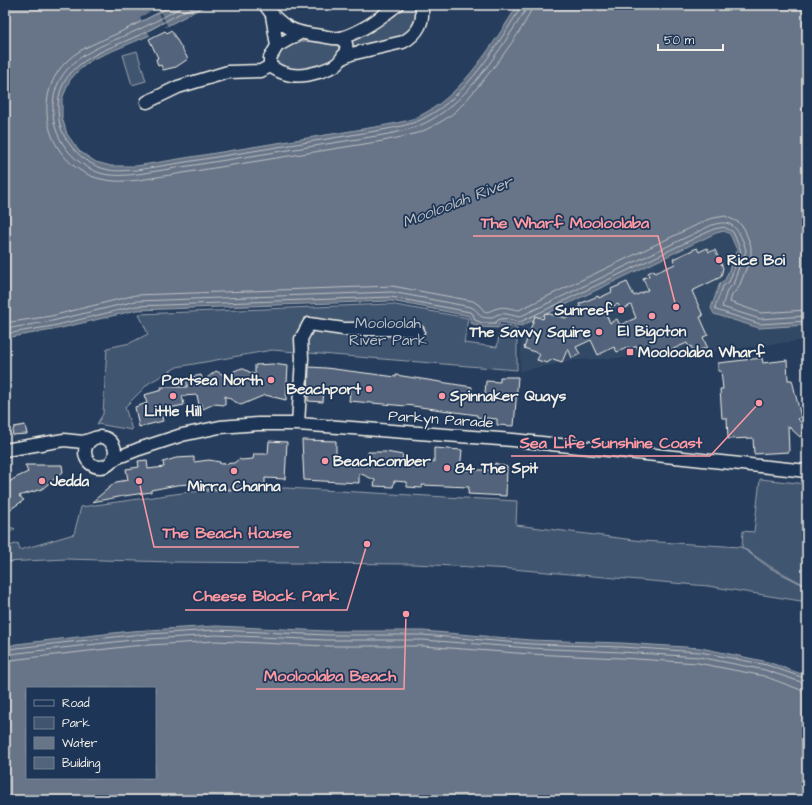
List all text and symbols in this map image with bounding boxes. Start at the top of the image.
scale bar [658,26,723,52]
text: 50 m [664,32,695,49]
water label: Mooloolah River [399,170,518,233]
callout: The Wharf Mooloolaba [473,208,658,236]
text: The Wharf Mooloolaba [480,212,650,234]
place label: Rice Boi [727,250,786,271]
marker: Rice Boi [714,255,724,265]
place label: Sunreef [554,300,614,321]
marker: Sunreef [616,305,626,315]
marker: El Bigoton [647,311,657,321]
park label: Mooloolah River Park [349,313,427,351]
place label: El Bigoton [618,321,687,344]
place label: The Savvy Squire [468,322,591,344]
marker: The Savvy Squire [594,327,604,337]
place label: Mooloolaba Wharf [638,342,766,363]
marker: Mooloolaba Wharf [625,347,635,357]
place label: Portsea North [162,370,264,391]
marker: Portsea North [266,375,276,385]
place label: Beachport [287,379,362,400]
marker: Beachport [364,384,374,394]
place label: Spinnaker Quays [449,386,567,408]
marker: Little Hill [168,391,178,401]
marker: Spinnaker Quays [437,391,447,401]
place label: Little Hill [144,401,202,422]
street label: Parkyn Parade [388,405,494,435]
callout: Sea Life Sunshine Coast [511,428,710,456]
text: Sea Life Sunshine Coast [519,432,703,454]
place label: Beachcomber [333,451,431,472]
marker: Beachcomber [320,456,330,466]
place label: 84 The Spit [455,458,539,479]
marker: 84 The Spit [442,463,452,473]
marker: Mirra Channa [229,466,239,476]
place label: Jedda [49,471,89,492]
marker: Jedda [37,476,47,486]
place label: Mirra Channa [187,476,281,497]
callout: The Beach House [154,519,299,547]
text: The Beach House [161,522,292,544]
callout: Cheese Block Park [185,582,347,610]
text: Cheese Block Park [193,585,339,607]
callout: Mooloolaba Beach [256,661,404,689]
text: Mooloolaba Beach [264,665,397,687]
legend [26,687,156,779]
text: Road [62,695,90,712]
text: Park [62,715,90,732]
text: Water [62,735,98,752]
text: Building [62,755,100,773]

